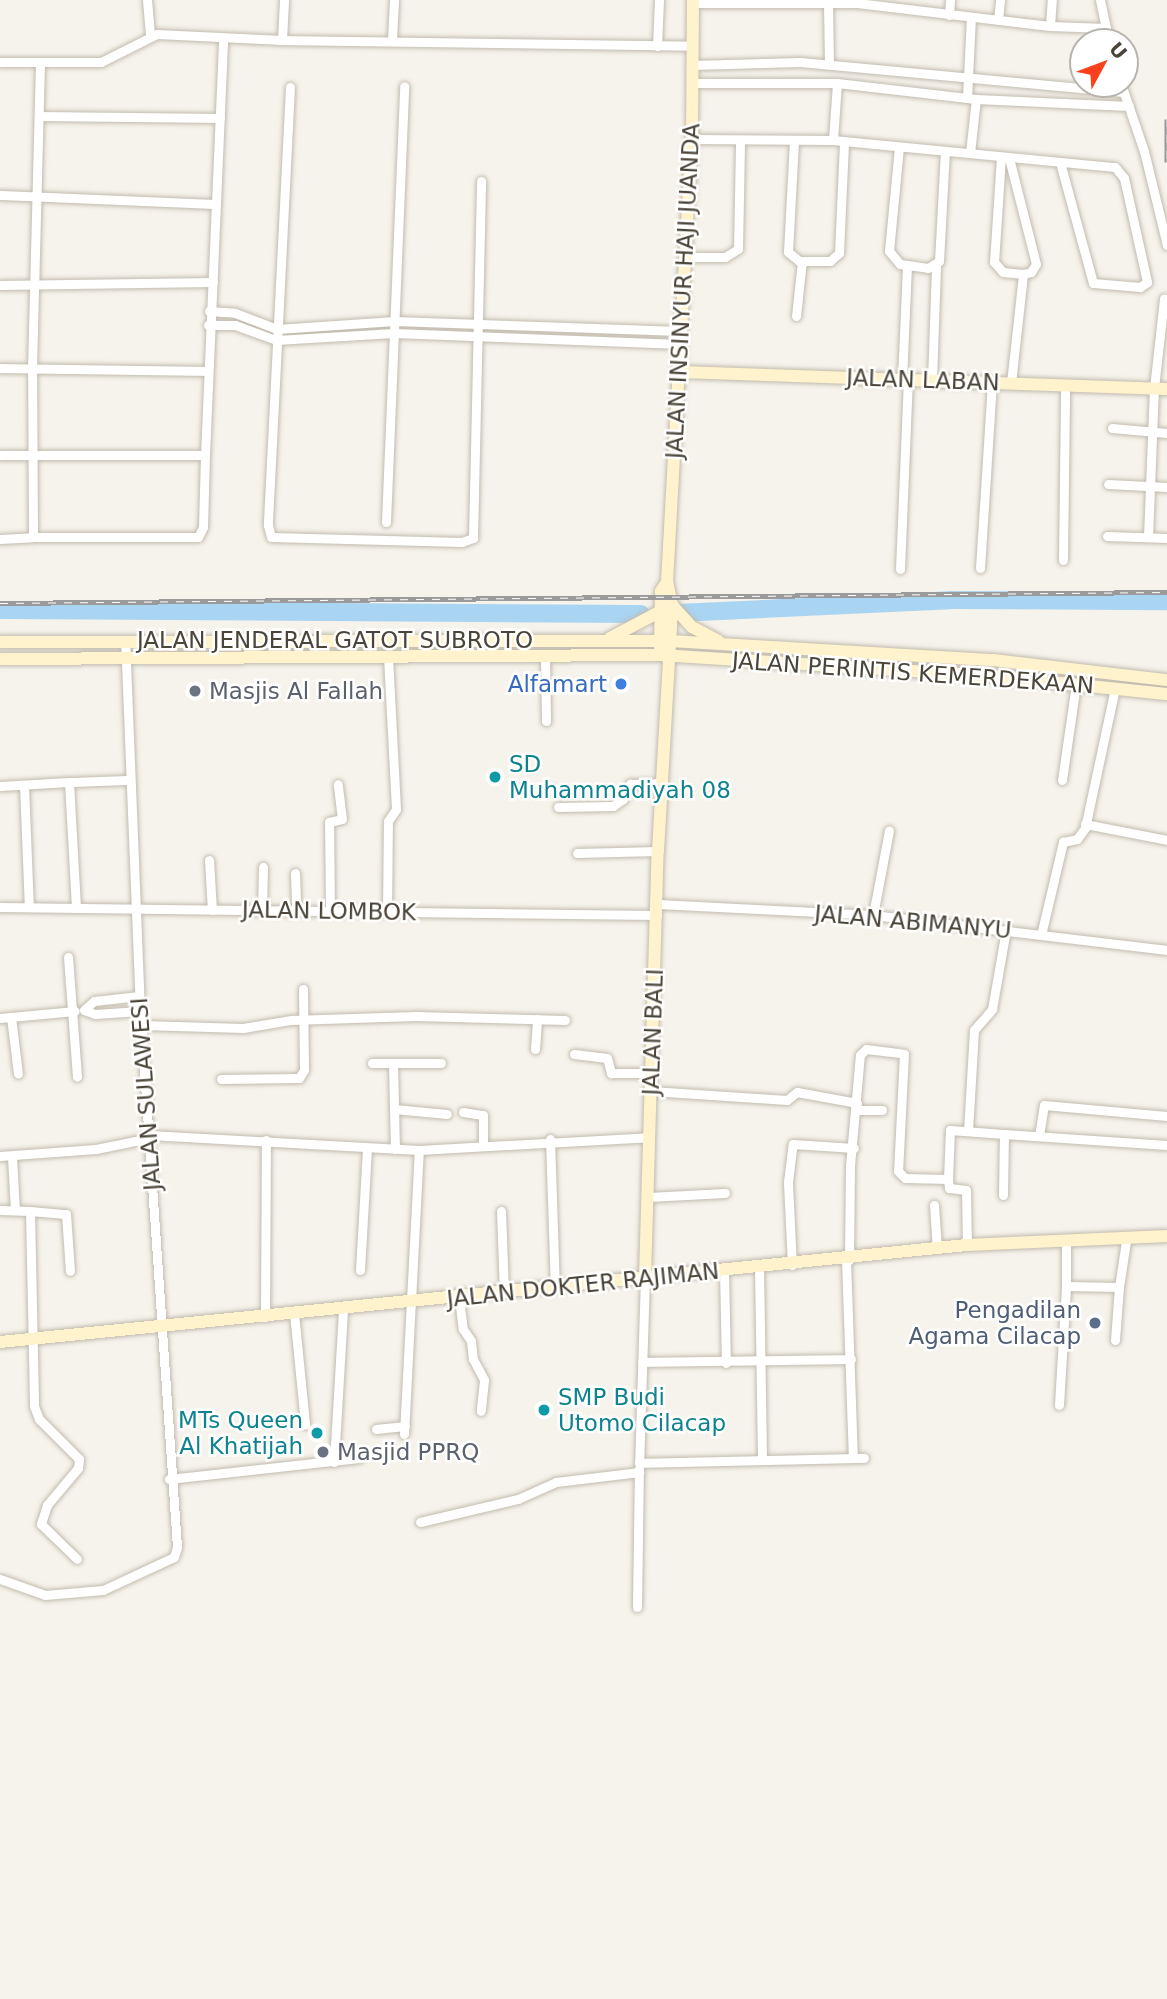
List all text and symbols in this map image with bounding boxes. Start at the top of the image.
north arrow [1069,28,1139,98]
text: U [1105,37,1132,64]
street label: JALAN INSINYUR HAJI JUANDA [660,123,706,459]
street label: JALAN LABAN [846,364,1000,396]
street label: JALAN JENDERAL GATOT SUBROTO [137,626,533,654]
street label: JALAN PERINTIS KEMERDEKAAN [731,647,1095,699]
place label: Alfamart [508,670,607,698]
marker: Alfamart [613,676,629,692]
place label: Masjis Al Fallah [209,677,383,705]
marker: Masjis Al Fallah [187,683,203,699]
place label: SD Muhammadiyah 08 [509,750,731,804]
marker: SD Muhammadiyah 08 [487,769,503,785]
street label: JALAN LOMBOK [242,896,416,926]
street label: JALAN ABIMANYU [813,900,1013,944]
street label: JALAN BALI [637,968,669,1096]
street label: JALAN SULAWESI [125,996,167,1192]
street label: JALAN DOKTER RAJIMAN [445,1257,721,1313]
place label: Pengadilan Agama Cilacap [908,1296,1081,1350]
marker: Pengadilan Agama Cilacap [1087,1315,1103,1331]
place label: SMP Budi Utomo Cilacap [558,1383,726,1437]
marker: SMP Budi Utomo Cilacap [536,1402,552,1418]
place label: MTs Queen Al Khatijah [178,1406,303,1460]
marker: MTs Queen Al Khatijah [309,1425,325,1441]
place label: Masjid PPRQ [337,1438,479,1466]
marker: Masjid PPRQ [315,1444,331,1460]

